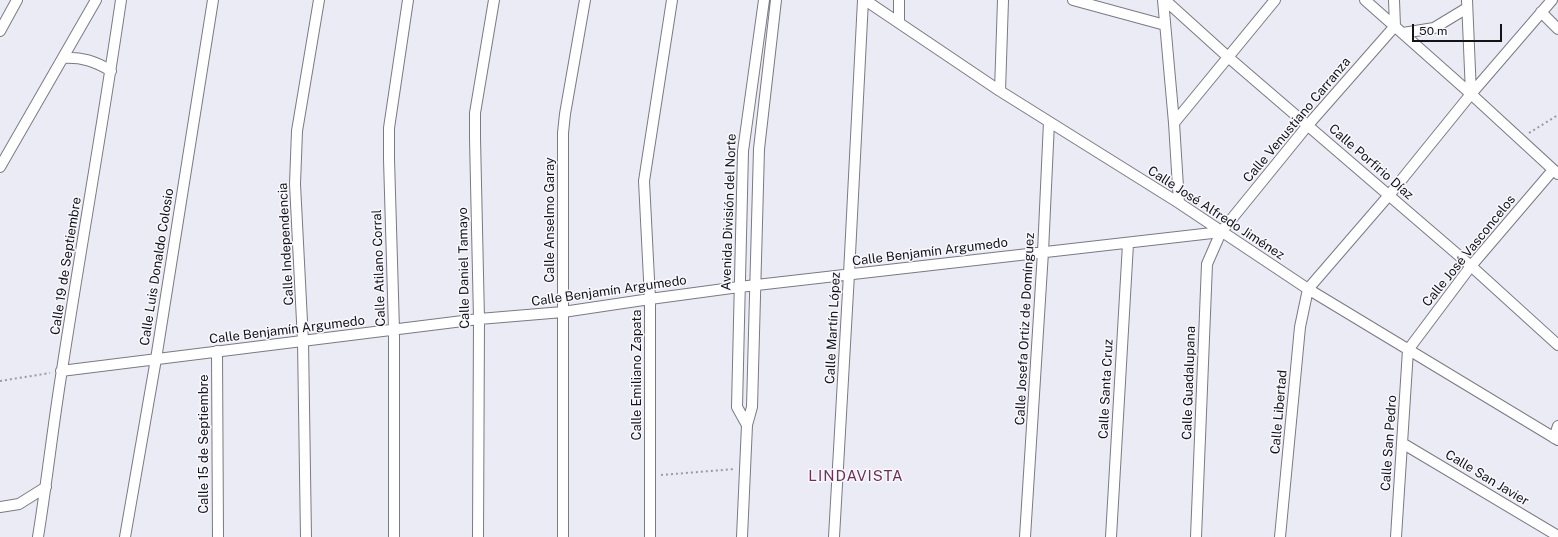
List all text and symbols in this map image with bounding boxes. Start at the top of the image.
scale bar [1414,16,1504,42]
text: 50 m [1419,24,1447,38]
street label: Calle Venustiano Carranza [1240,54,1354,186]
street label: Calle Porfirio Díaz [1325,121,1417,203]
street label: Avenida División del Norte [718,133,740,291]
street label: Calle Anselmo Garay [542,157,558,283]
street label: Calle José Alfredo Jiménez [1145,163,1287,263]
street label: Calle Independencia [275,182,297,306]
street label: Calle Luis Donaldo Colosio [137,187,177,347]
street label: Calle José Vasconcelos [1419,192,1519,310]
street label: Calle 19 de Septiembre [47,196,85,336]
street label: Calle Daniel Tamayo [455,207,473,329]
street label: Calle Atilano Corral [369,209,389,327]
street label: Calle Josefa Ortiz de Domínguez [1012,232,1038,426]
street label: Calle Benjamín Argumedo [851,235,1009,269]
street label: Calle Benjamín Argumedo [530,272,688,310]
street label: Calle Martín López [822,272,844,384]
street label: Calle Emiliano Zapata [629,310,645,440]
street label: Calle Benjamín Argumedo [208,313,366,347]
street label: Calle Guadalupana [1179,326,1199,440]
street label: Calle Santa Cruz [1096,339,1116,439]
street label: Calle Libertad [1268,369,1290,455]
street label: Calle 15 de Septiembre [196,374,212,514]
street label: Calle San Pedro [1378,395,1400,491]
street label: Calle San Javier [1442,447,1532,509]
district label: LINDAVISTA [808,467,904,485]

